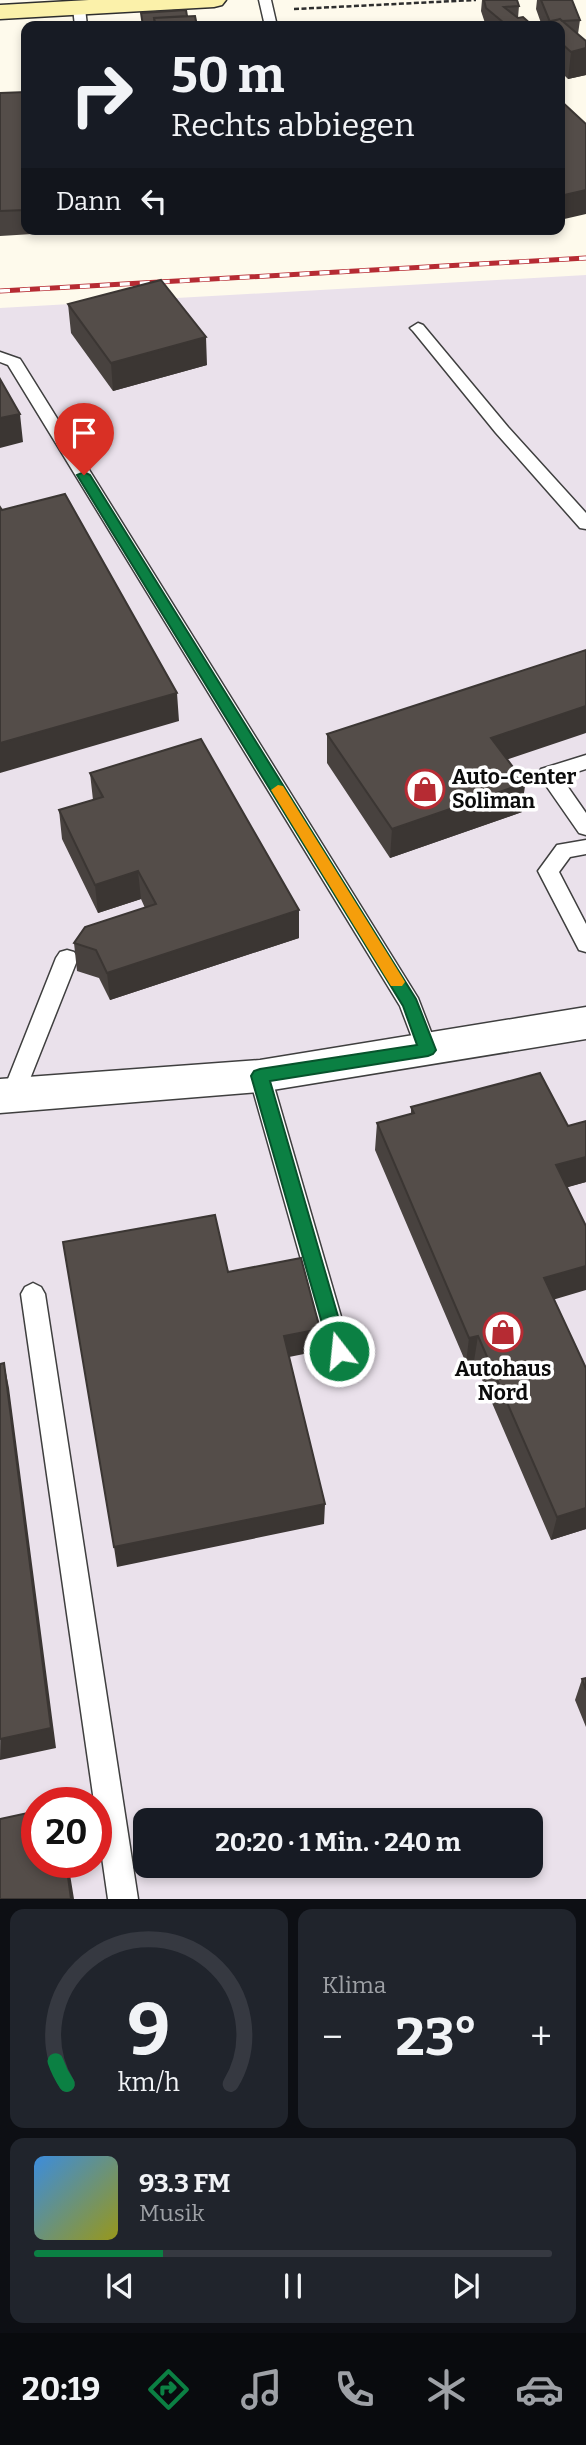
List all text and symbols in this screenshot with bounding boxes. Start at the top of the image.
text: 50 m [171,46,284,105]
icon: right [56,49,147,140]
text: Rechts abbiegen [171,106,414,144]
icon: left [135,182,173,220]
text: Dann [56,186,121,217]
pin [54,403,114,475]
icon: arrive [65,414,103,452]
place label: Auto-Center Soliman [452,764,576,814]
shop icon: Auto-Center Soliman [404,768,446,810]
shop icon: Autohaus Nord [482,1311,524,1353]
position arrow [302,1314,376,1388]
place label: Autohaus Nord [455,1356,551,1406]
speed limit sign: 20 [21,1787,112,1878]
text: 20:20 · 1 Min. · 240 m [215,1827,461,1858]
text: Klima [322,1971,386,1999]
text: 9 [127,1987,171,2074]
text: 23° [396,2006,478,2069]
text: − [322,2014,343,2060]
text: + [530,2014,552,2060]
text: km/h [118,2068,180,2098]
text: 93.3 FM [139,2168,230,2199]
text: Musik [139,2199,205,2227]
icon: previous [101,2267,139,2305]
icon: pause [274,2267,312,2305]
icon: next [447,2267,485,2305]
icon: directions [144,2365,193,2414]
icon: music [237,2365,286,2414]
icon: phone [330,2365,379,2414]
icon: climate [422,2365,471,2414]
icon: car [515,2365,564,2414]
text: 20:19 [22,2370,100,2408]

